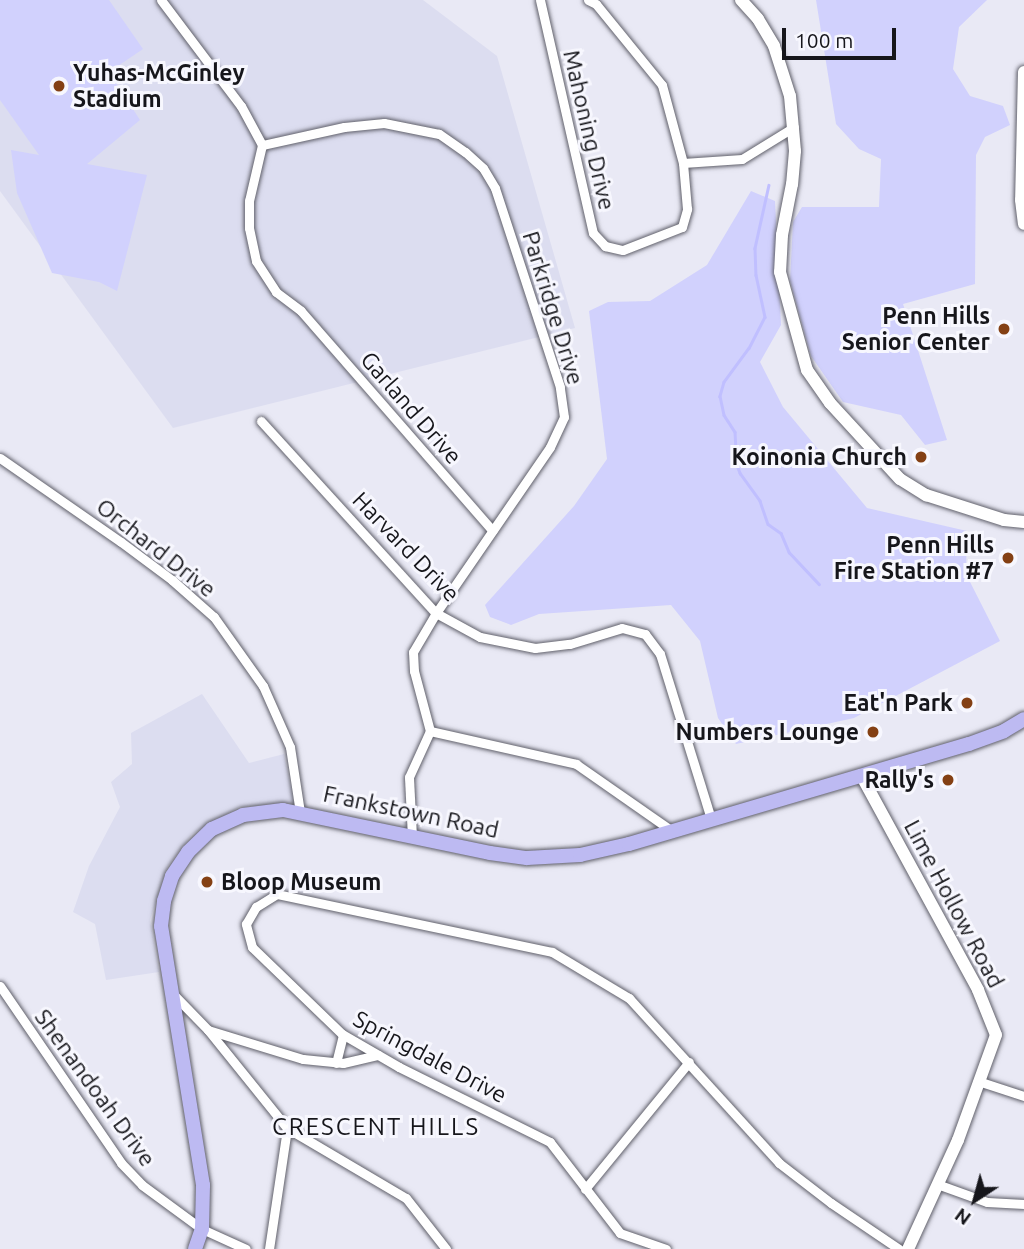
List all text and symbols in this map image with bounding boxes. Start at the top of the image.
scale bar [786,14,900,58]
text: 100 m [795,28,853,52]
street label: Mahoning Drive [557,47,621,213]
place label: Yuhas-McGinley Stadium [73,59,245,113]
marker: Yuhas-McGinley Stadium [51,78,67,94]
street label: Parkridge Drive [517,228,589,388]
place label: Penn Hills Senior Center [842,302,990,356]
marker: Penn Hills Senior Center [996,321,1012,337]
street label: Garland Drive [355,346,467,470]
place label: Koinonia Church [732,443,907,471]
marker: Koinonia Church [913,449,929,465]
street label: Harvard Drive [347,486,465,608]
street label: Orchard Drive [91,493,221,603]
place label: Penn Hills Fire Station #7 [834,531,994,585]
marker: Penn Hills Fire Station #7 [1000,550,1016,566]
place label: Eat'n Park [844,689,953,717]
marker: Eat'n Park [959,695,975,711]
place label: Numbers Lounge [676,718,859,746]
marker: Numbers Lounge [865,724,881,740]
place label: Rally's [864,766,934,794]
marker: Rally's [940,772,956,788]
street label: Frankstown Road [321,780,501,844]
street label: Lime Hollow Road [898,815,1010,993]
place label: Bloop Museum [221,868,381,896]
marker: Bloop Museum [199,874,215,890]
street label: Shenandoah Drive [29,1004,161,1172]
street label: Springdale Drive [349,1005,511,1109]
district label: CRESCENT HILLS [274,1113,478,1141]
north arrow [940,1165,1010,1235]
text: N [950,1204,975,1230]

